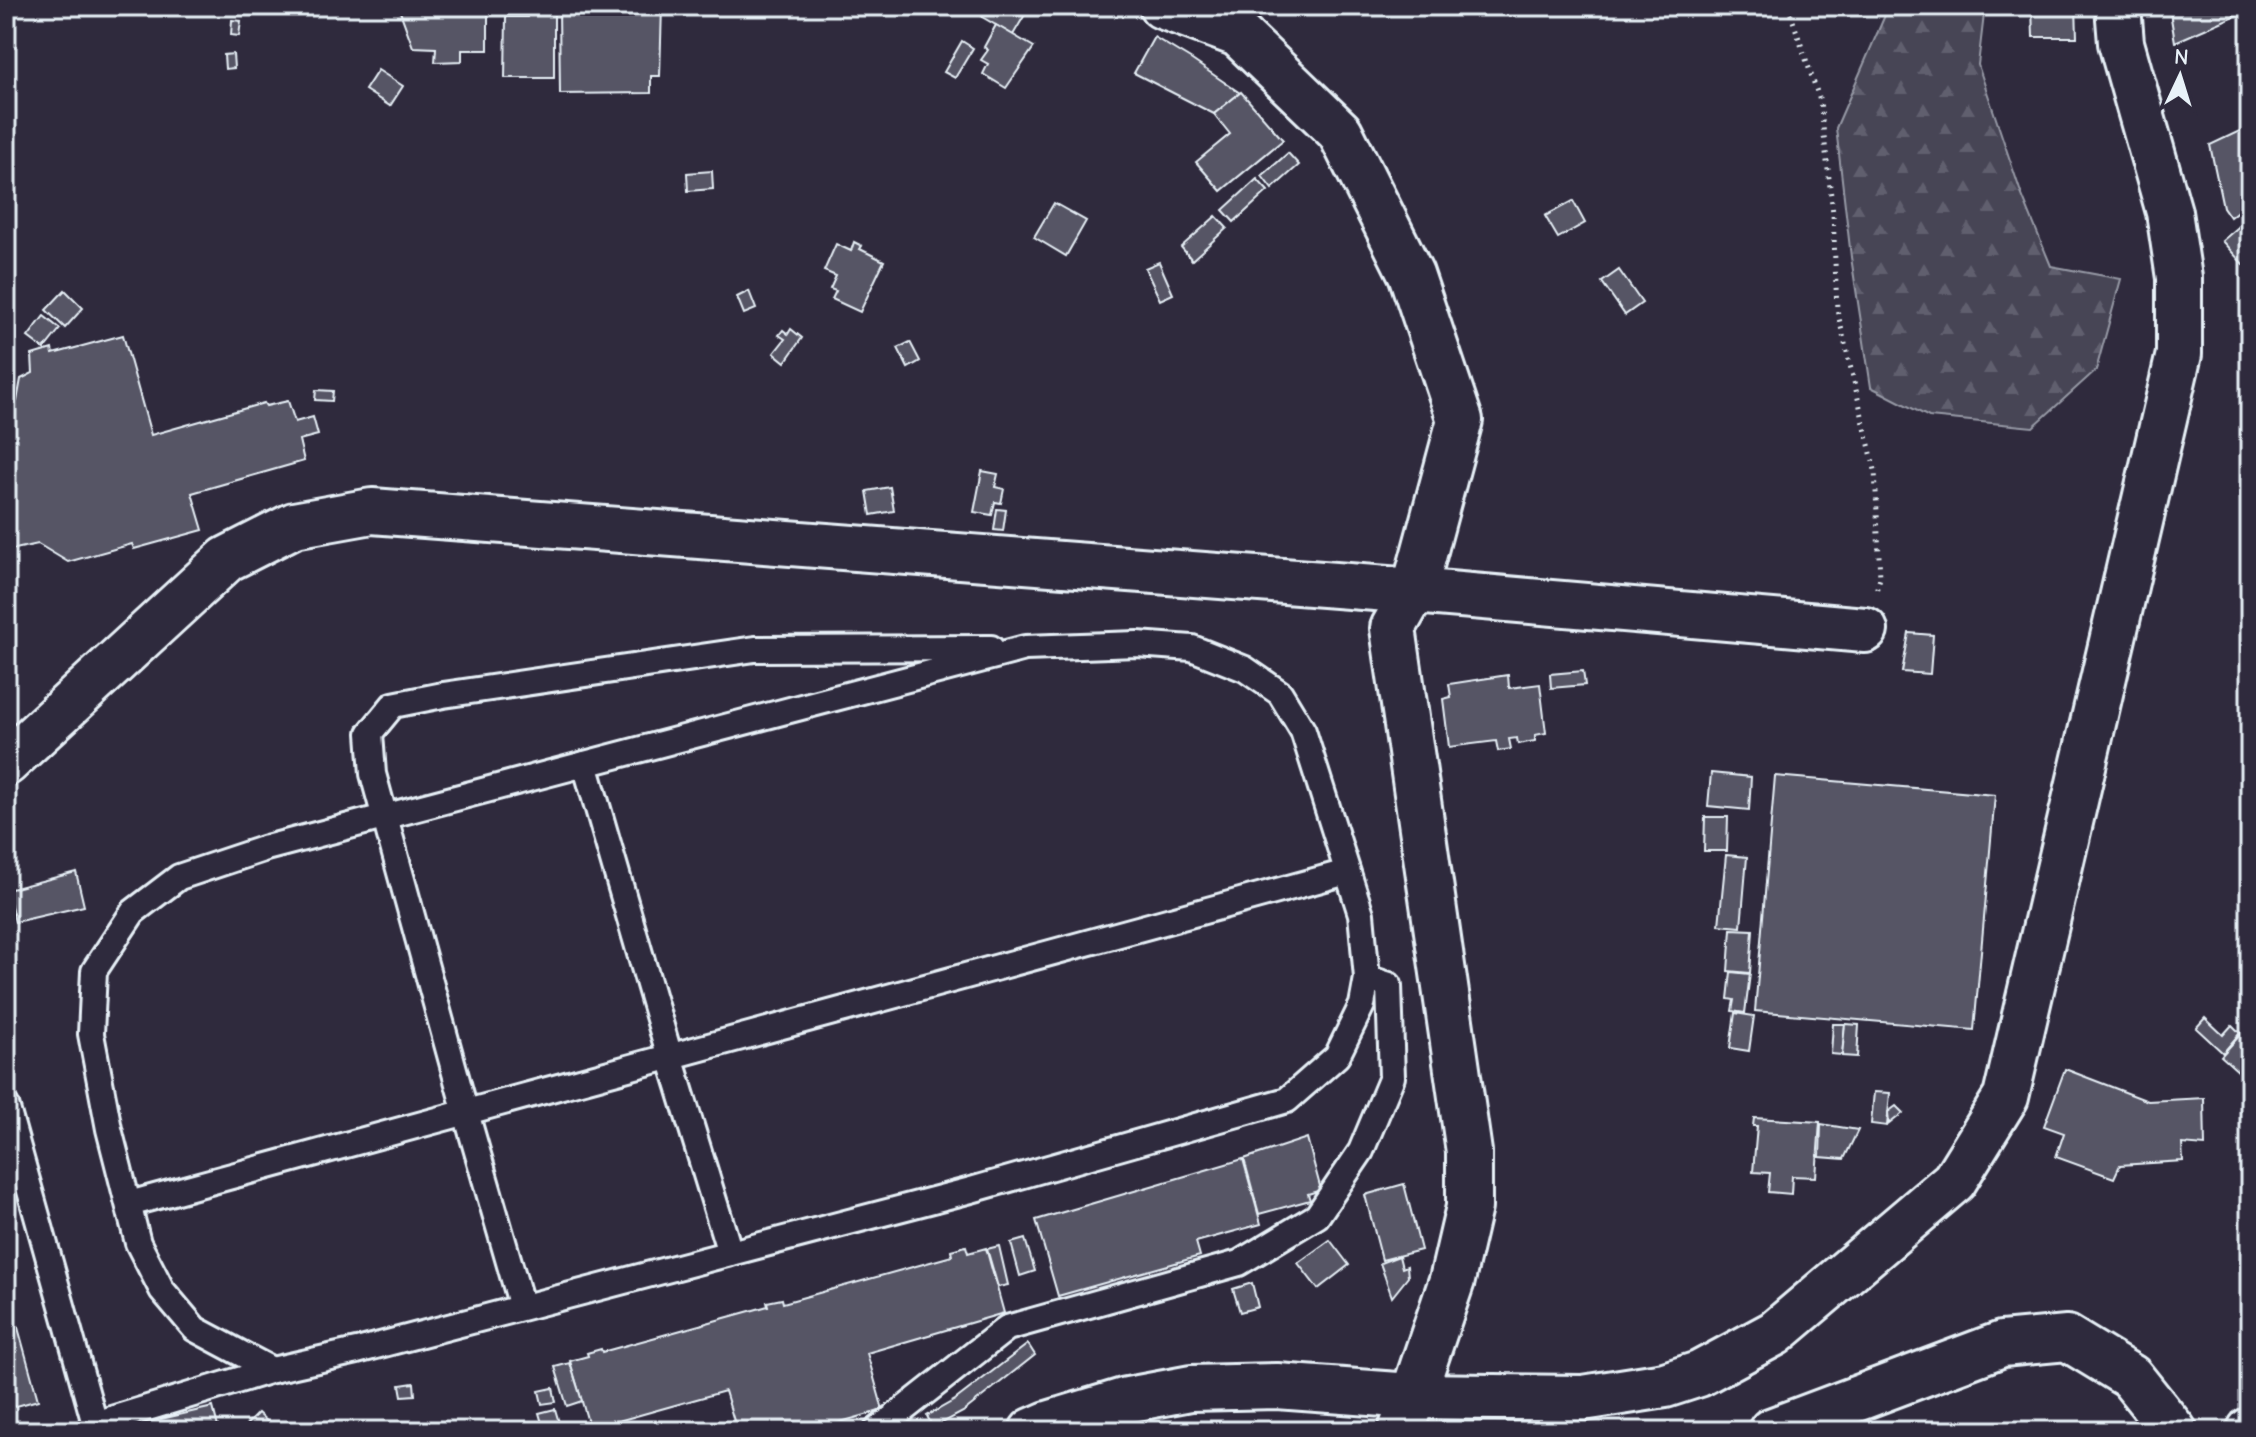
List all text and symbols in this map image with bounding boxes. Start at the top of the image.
north arrow [2140,36,2220,116]
text: N [2173,44,2189,71]

